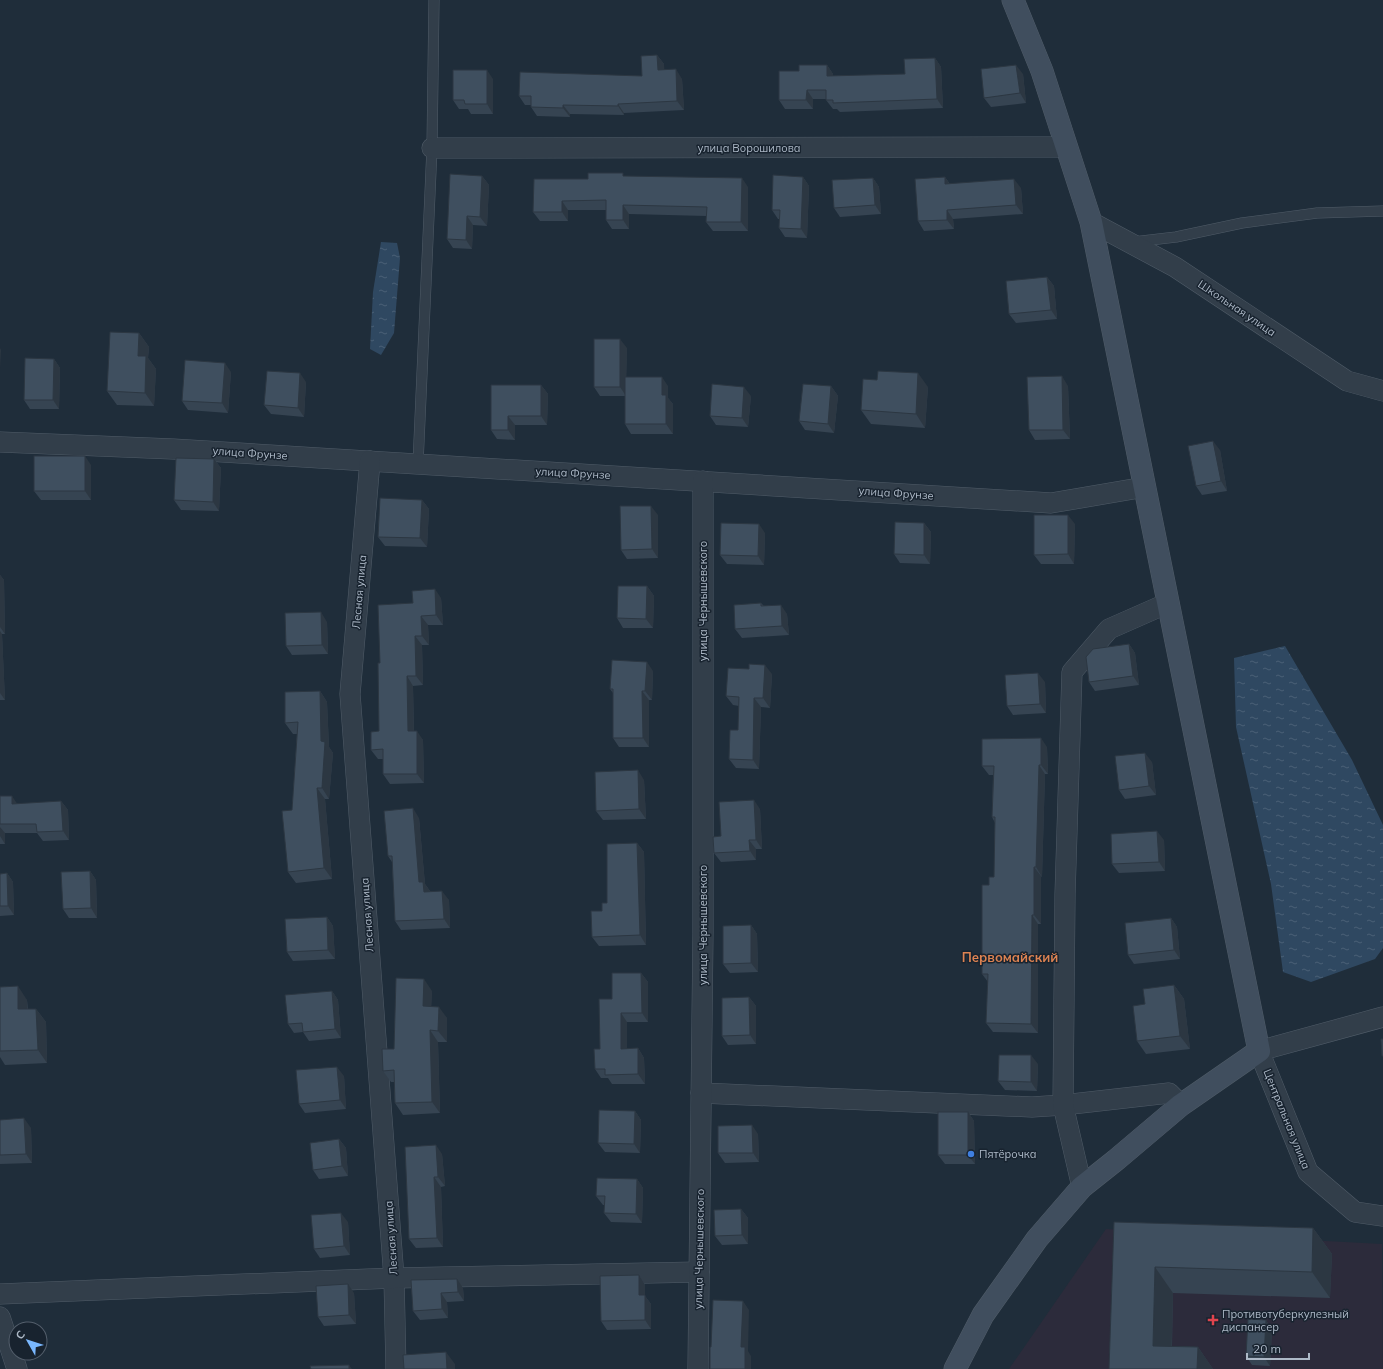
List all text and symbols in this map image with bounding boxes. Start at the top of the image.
street label: улица Ворошилова [697,141,801,155]
street label: Школьная улица [1195,277,1279,339]
street label: улица Фрунзе [212,443,288,463]
street label: улица Фрунзе [535,464,611,482]
street label: улица Фрунзе [858,483,934,503]
street label: улица Чернышевского [696,541,710,661]
street label: Лесная улица [349,554,369,630]
street label: улица Чернышевского [696,865,710,985]
street label: Лесная улица [357,877,377,953]
district label: Первомайский [962,949,1058,965]
street label: Центральная улица [1261,1067,1313,1171]
place label: Пятёрочка [979,1147,1036,1161]
marker: Пятёрочка [966,1149,976,1159]
street label: улица Чернышевского [691,1189,707,1309]
street label: Лесная улица [381,1200,401,1276]
place label: Противотуберкулезный диспансер [1222,1307,1349,1334]
marker: Противотуберкулезный диспансер [1207,1314,1219,1326]
north arrow [8,1321,48,1361]
text: С [12,1327,28,1342]
scale bar [1247,1335,1309,1361]
text: 20 m [1253,1341,1281,1356]

